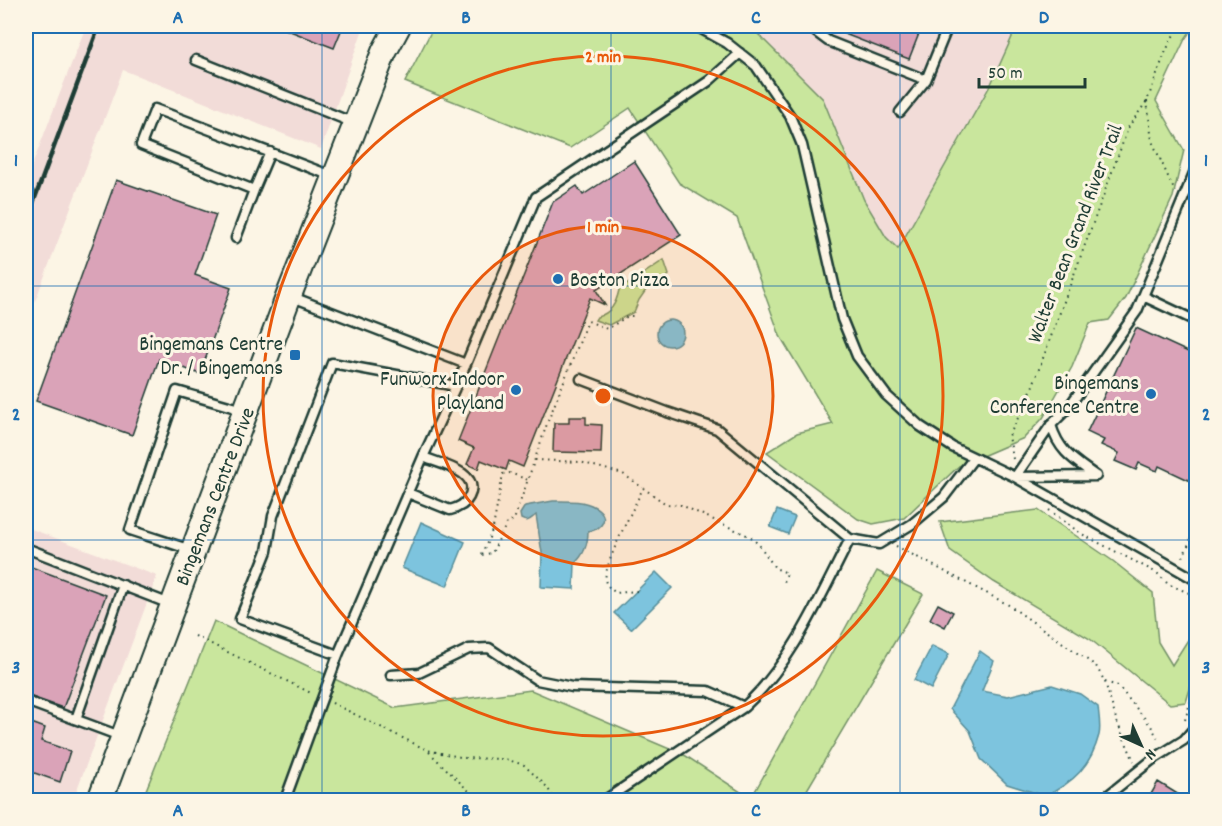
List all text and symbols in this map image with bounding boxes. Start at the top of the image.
text: A [173,5,184,33]
text: B [461,5,471,33]
text: C [751,5,761,33]
text: D [1039,5,1050,33]
text: 2 min [585,46,621,71]
scale bar [979,51,1086,89]
text: 50 m [988,62,1023,87]
street label: Walter Bean Grand River Trail [1021,120,1132,348]
text: 1 [14,148,18,176]
text: 1 [1204,148,1208,176]
text: 1 min [587,216,619,241]
place label: Boston Pizza [570,267,670,297]
marker: Boston Pizza [551,272,565,286]
place label: Bingemans Centre Dr. / Bingemans [139,331,283,385]
marker: Bingemans Centre Dr. / Bingemans [288,348,302,362]
place label: Funworx Indoor Playland [380,366,504,420]
place label: Bingemans Conference Centre [990,370,1139,424]
marker: Funworx Indoor Playland [509,383,523,397]
centre of rings [593,386,613,406]
marker: Bingemans Conference Centre [1144,387,1158,401]
text: 2 [12,402,20,430]
text: 2 [1202,402,1210,430]
street label: Bingemans Centre Drive [169,404,265,591]
text: 3 [12,655,20,683]
text: 3 [1202,655,1210,683]
north arrow [1111,715,1171,775]
text: N [1139,743,1161,765]
text: A [173,798,184,826]
text: B [461,798,471,826]
text: C [751,798,761,826]
text: D [1039,798,1050,826]

